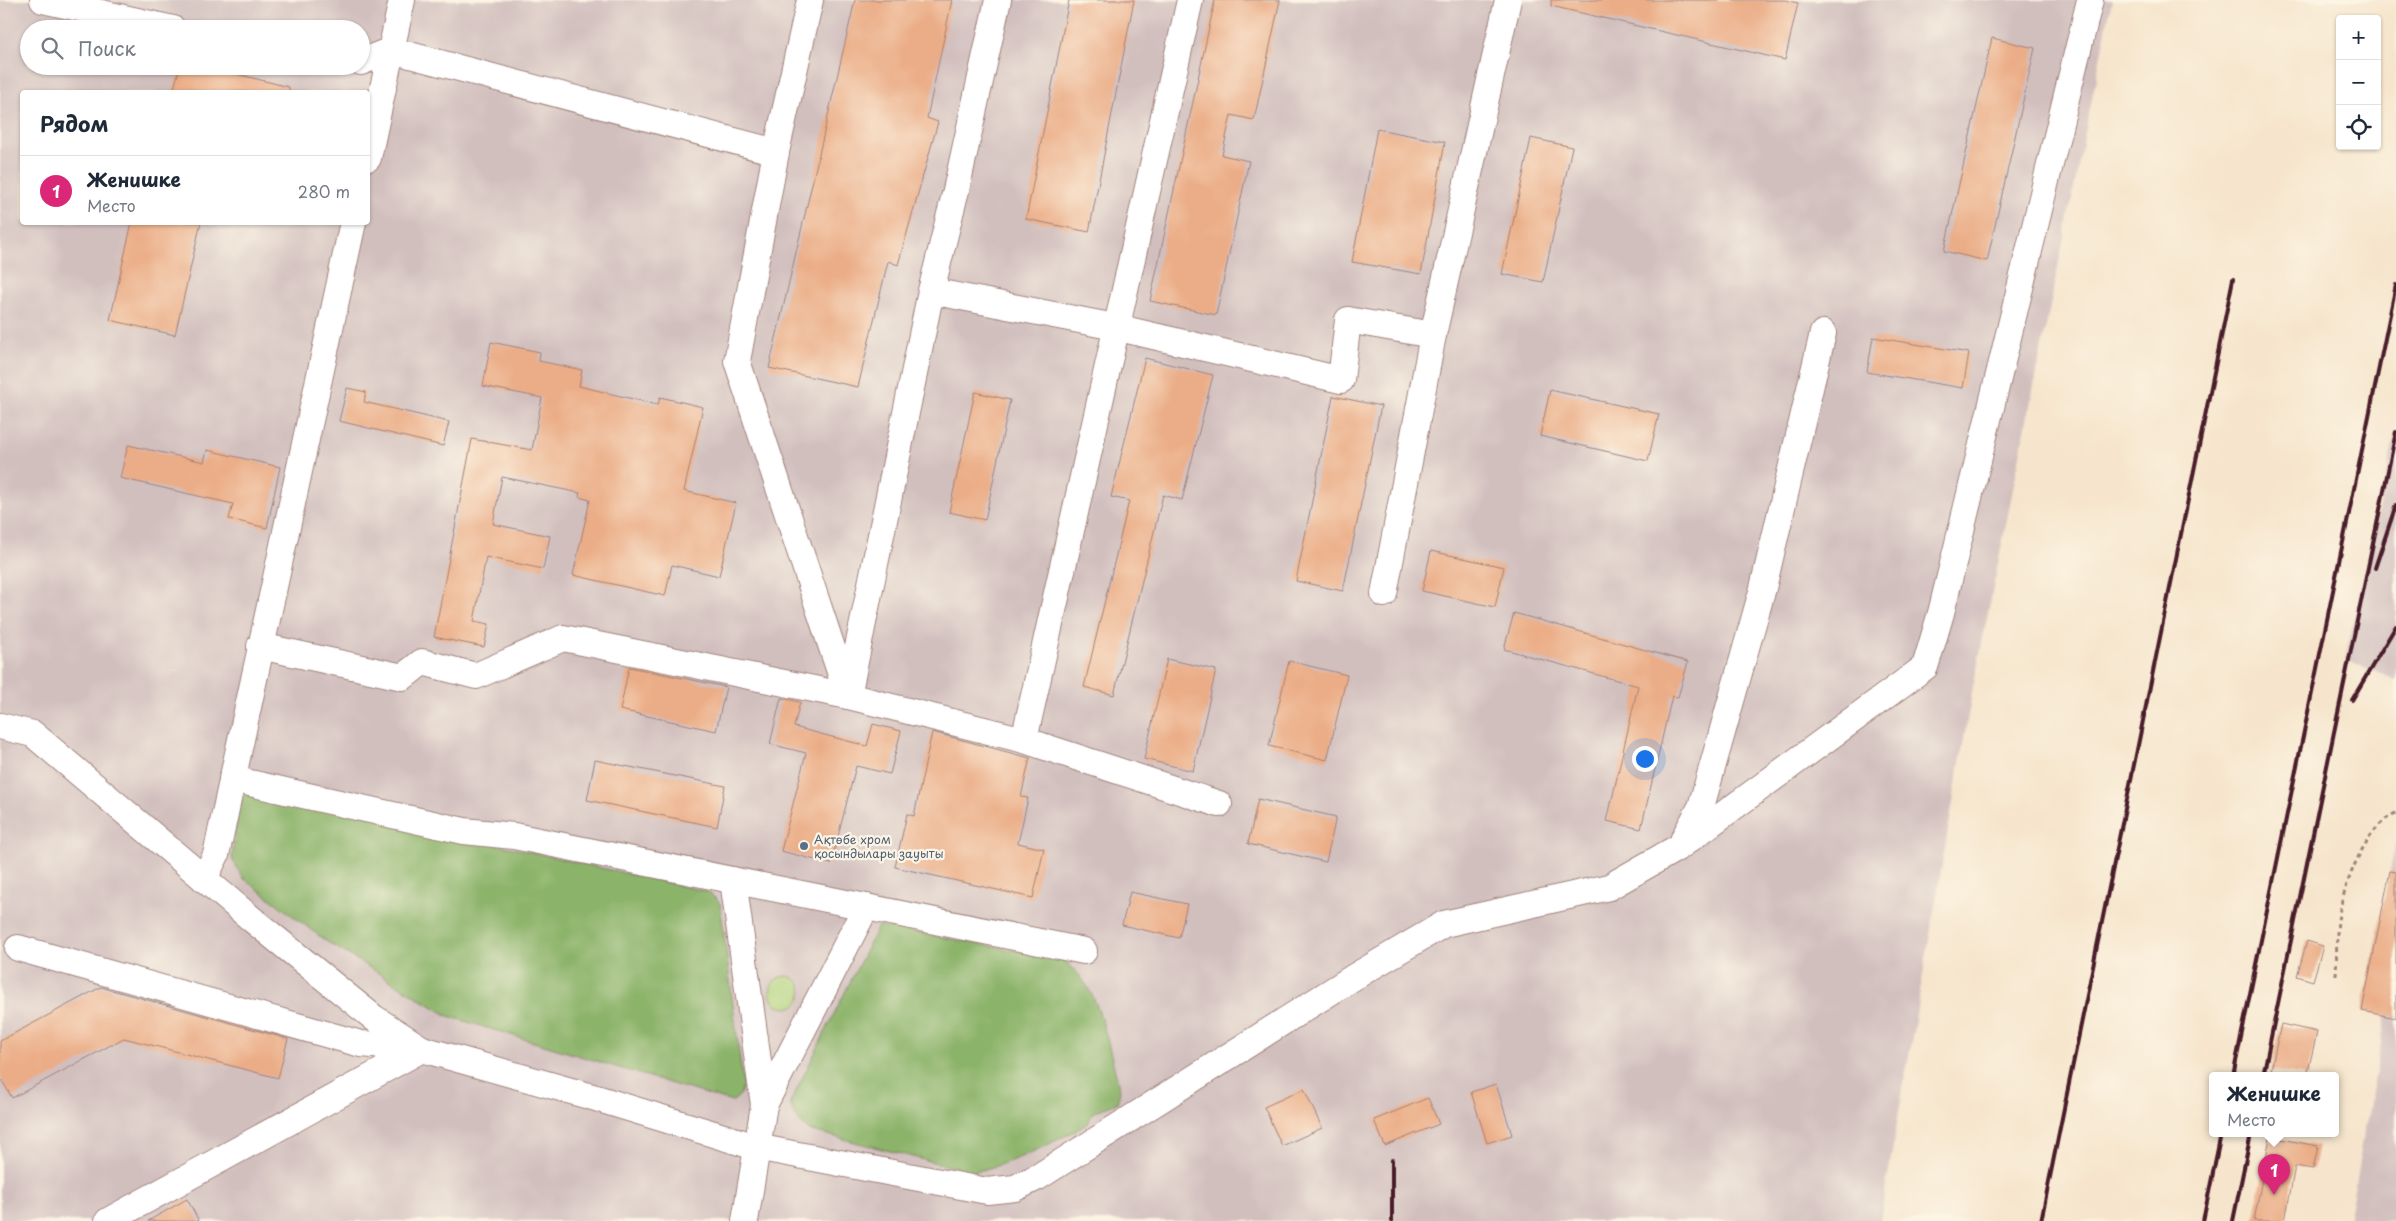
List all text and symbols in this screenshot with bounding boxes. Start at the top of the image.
map controls [2336,15,2381,150]
button: + [2336,15,2381,60]
search box [20,20,370,75]
icon: search [38,34,66,62]
text: Поиск [78,34,136,62]
button: − [2336,60,2381,105]
button: locate [2336,105,2381,150]
text: Рядом [40,107,108,139]
text: Женишке [87,165,181,193]
text: 1 [52,179,60,203]
text: 280 m [298,179,350,203]
text: Место [87,193,136,217]
your location [1632,746,1658,772]
place label: Ақтөбе хром қосындылары зауыты [814,830,944,862]
marker: Ақтөбе хром қосындылары зауыты [798,840,810,852]
popup [2209,1072,2339,1137]
text: Женишке [2227,1079,2321,1107]
text: Место [2227,1107,2276,1131]
pin: 1 [2258,1154,2290,1195]

